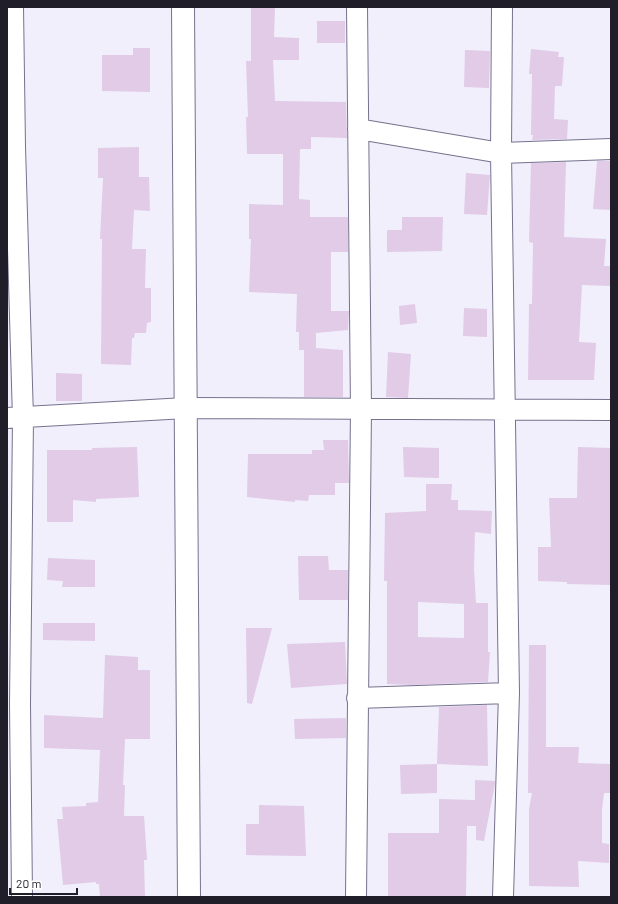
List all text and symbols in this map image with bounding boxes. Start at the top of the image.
scale bar [10,870,77,896]
text: 20 m [16,876,42,890]

